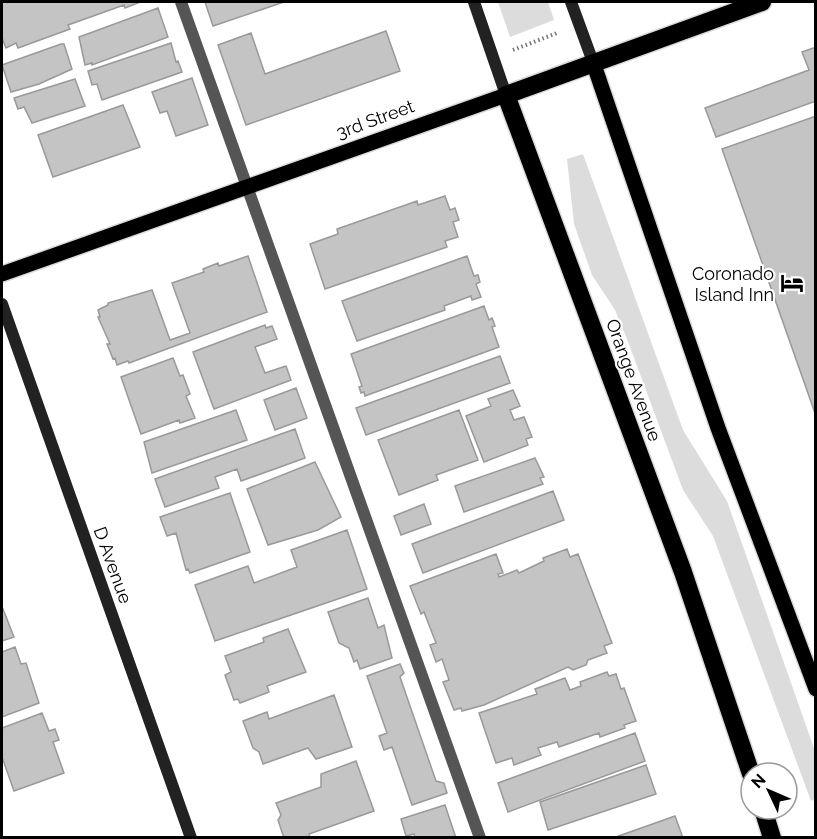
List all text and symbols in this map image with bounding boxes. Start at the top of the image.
street label: 3rd Street [333,95,417,143]
place label: Coronado Island Inn [692,263,774,305]
hotel icon: Coronado Island Inn [779,270,805,296]
street label: Orange Avenue [602,316,666,445]
street label: D Avenue [89,524,137,607]
north arrow [739,761,799,821]
text: N [747,770,770,792]

